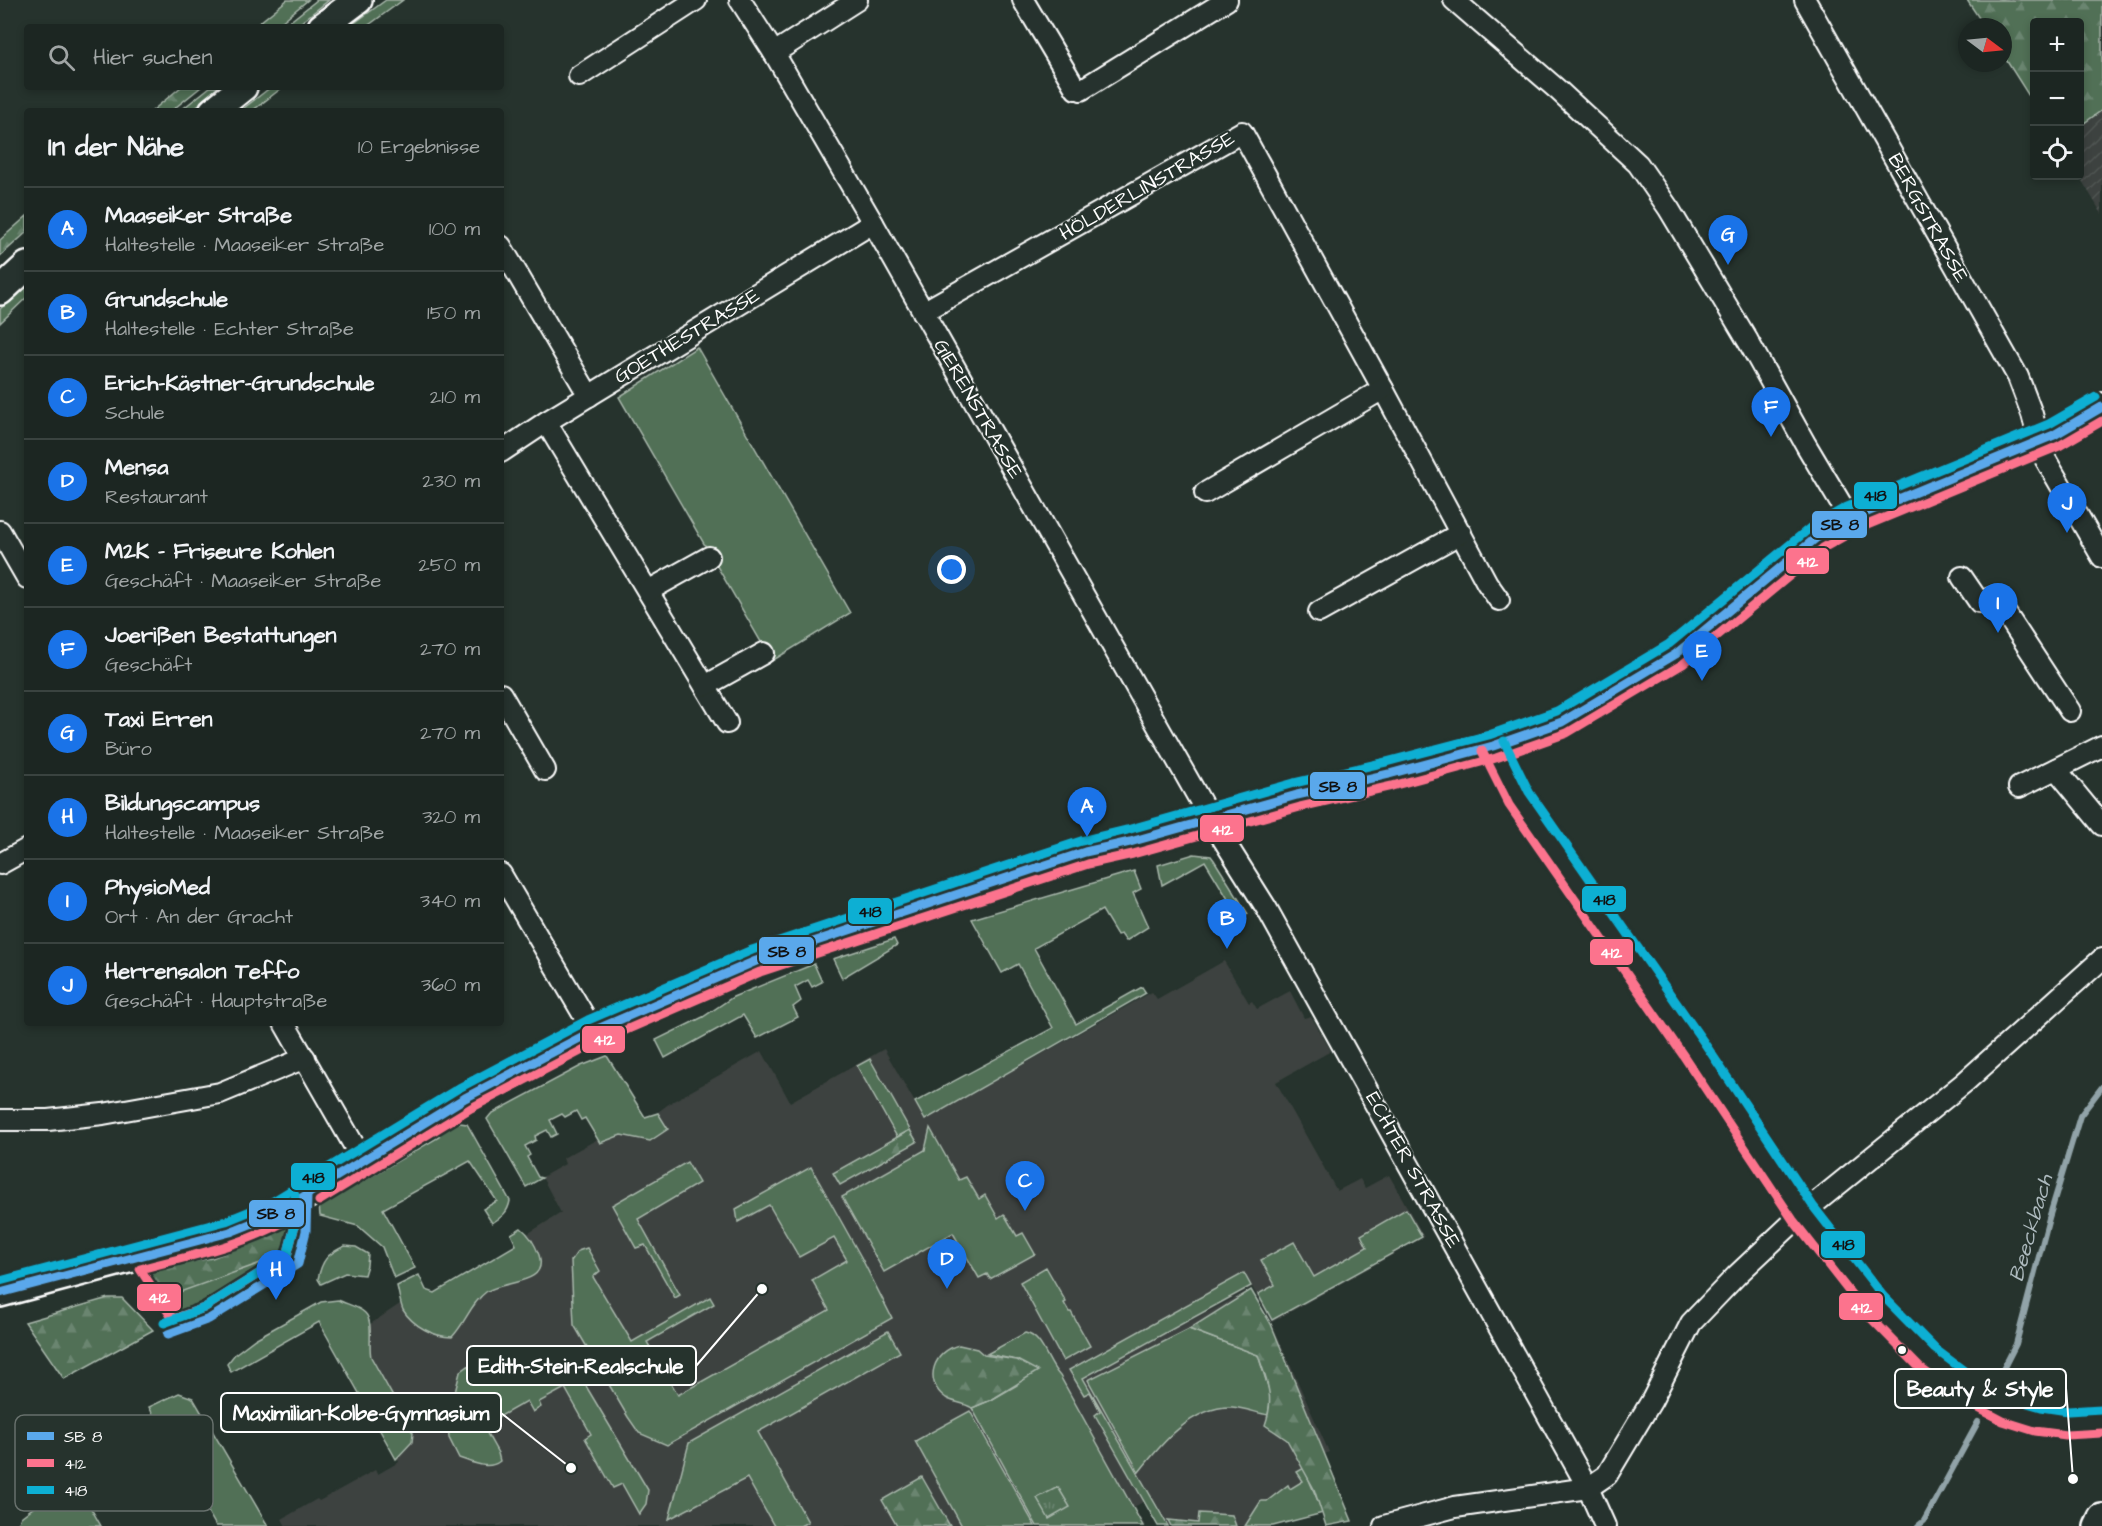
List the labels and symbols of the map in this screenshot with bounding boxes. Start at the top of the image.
north arrow [1958,18,2012,72]
street label: HÖLDERLINSTRASSE [1054,124,1240,248]
street label: BERGSTRASSE [1881,148,1975,288]
pin: G [1708,216,1748,265]
street label: GOETHESTRASSE [609,281,765,391]
street label: GIERENSTRASSE [927,334,1030,484]
pin: F [1752,388,1790,437]
line badge: 418 [1853,481,1898,510]
pin: J [2048,484,2086,533]
text: 418 [1863,485,1887,507]
line badge: SB 8 [1811,510,1868,539]
text: SB 8 [1820,514,1860,536]
line badge: 412 [1785,547,1830,575]
text: 412 [1796,551,1819,573]
your location [937,555,966,584]
pin: I [1978,584,2018,633]
pin: E [1682,632,1722,681]
line badge: SB 8 [1309,771,1366,800]
text: SB 8 [1318,776,1358,798]
pin: A [1068,788,1106,837]
line badge: 412 [1199,814,1245,843]
text: 412 [1211,819,1234,841]
line badge: 418 [1581,885,1627,913]
text: 418 [1592,889,1616,911]
line badge: 418 [847,897,893,925]
pin: B [1208,900,1246,949]
text: 418 [858,901,882,923]
line badge: SB 8 [758,936,815,965]
line badge: 412 [1589,938,1634,966]
text: SB 8 [767,941,807,963]
text: 412 [1600,942,1623,964]
line badge: 412 [581,1025,626,1054]
text: 412 [593,1029,616,1051]
street label: ECHTER STRASSE [1358,1087,1468,1253]
line badge: 418 [290,1162,336,1191]
pin: C [1006,1162,1044,1211]
text: 418 [301,1167,325,1189]
water label: Beeckbach [2002,1170,2061,1285]
line badge: SB 8 [248,1199,305,1228]
text: SB 8 [256,1203,296,1225]
line badge: 418 [1820,1230,1866,1259]
text: 418 [1831,1234,1855,1256]
pin: D [928,1240,966,1289]
pin: H [256,1250,296,1300]
line badge: 412 [136,1283,182,1312]
text: 412 [148,1287,171,1309]
line badge: 412 [1838,1292,1884,1321]
text: 412 [1850,1297,1873,1319]
unlabelled marker [1896,1344,1908,1356]
callout: Edith-Stein-Realschule [467,1346,696,1385]
text: Edith-Stein-Realschule [478,1352,684,1381]
callout: Beauty & Style [1895,1369,2066,1408]
text: Beauty & Style [1907,1375,2054,1407]
callout: Maximilian-Kolbe-Gymnasium [221,1393,501,1432]
text: Maximilian-Kolbe-Gymnasium [233,1399,490,1431]
legend [15,1415,213,1511]
text: SB 8 [64,1426,102,1448]
text: 412 [64,1453,86,1475]
text: 418 [64,1480,87,1502]

